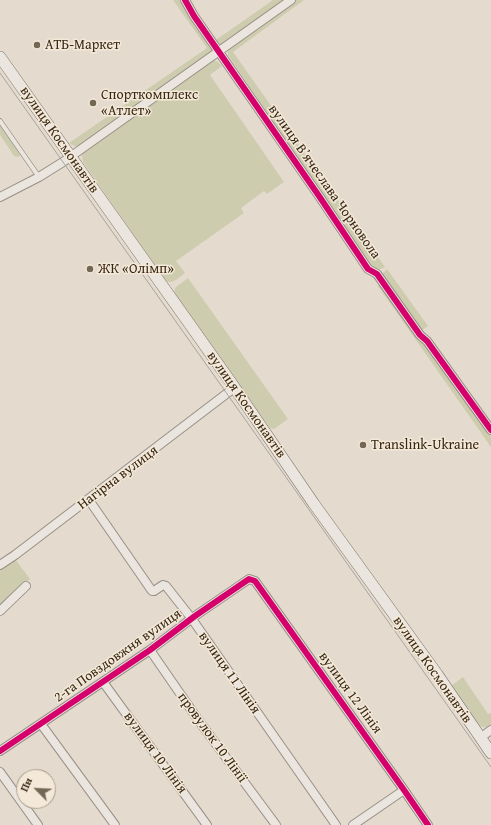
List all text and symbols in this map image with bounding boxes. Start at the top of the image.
place label: АТБ-Маркет [45,37,120,53]
marker: АТБ-Маркет [32,40,42,50]
street label: вулиця Космонавтів [16,83,102,197]
place label: Спорткомплекс «Атлет» [101,87,198,120]
marker: Спорткомплекс «Атлет» [88,98,98,108]
street label: вулиця Вʼячеслава Чорновола [264,102,384,262]
place label: ЖК «Олімп» [98,261,174,277]
marker: ЖК «Олімп» [85,264,95,274]
street label: вулиця Космонавтів [203,348,289,462]
place label: Translink-Ukraine [371,437,479,453]
marker: Translink-Ukraine [358,440,368,450]
street label: Нагірна вулиця [74,442,162,514]
street label: 2-га Повздовжня вулиця [51,606,185,706]
street label: вулиця Космонавтів [389,613,475,727]
street label: вулиця 11 Лінія [194,629,264,717]
street label: вулиця 12 Лінія [315,649,385,737]
street label: провулок 10 Лінії [174,690,250,786]
street label: вулиця 10 Лінія [120,709,190,797]
north arrow [16,769,56,809]
text: Пн [16,775,36,794]

